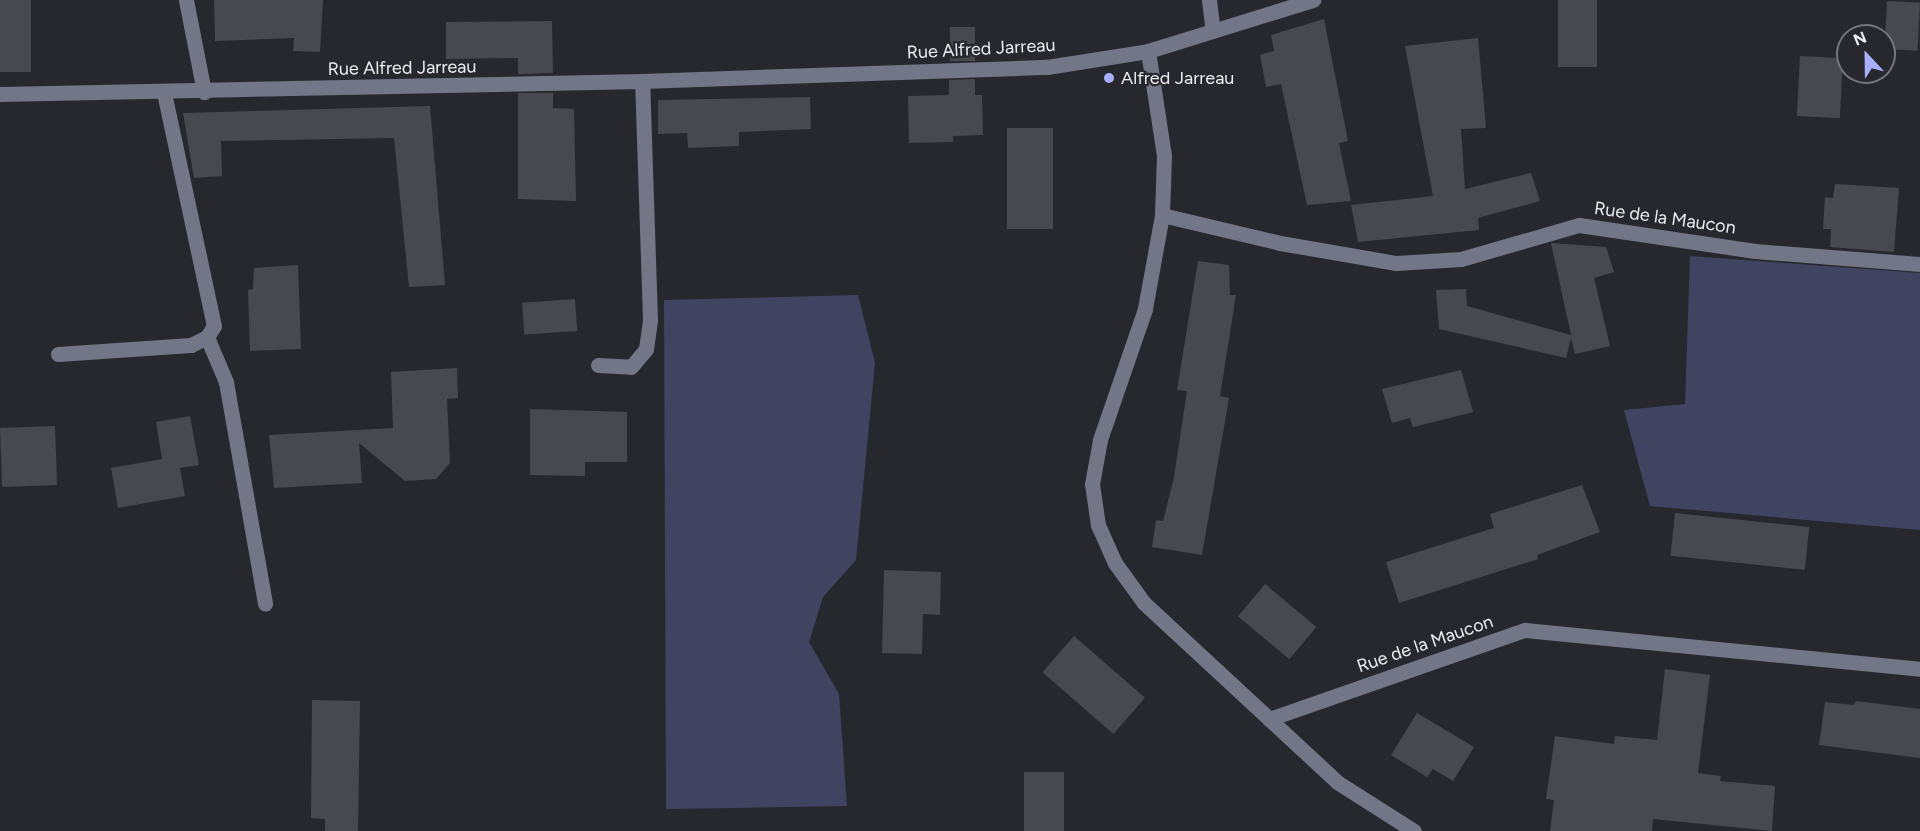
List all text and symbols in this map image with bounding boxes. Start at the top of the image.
north arrow [1836,24,1896,84]
text: N [1851,28,1869,50]
street label: Rue Alfred Jarreau [906,34,1056,64]
street label: Rue Alfred Jarreau [327,56,477,80]
place label: Alfred Jarreau [1121,67,1234,89]
marker: Alfred Jarreau [1102,71,1116,85]
street label: Rue de la Maucon [1593,197,1737,239]
street label: Rue de la Maucon [1354,611,1496,677]

